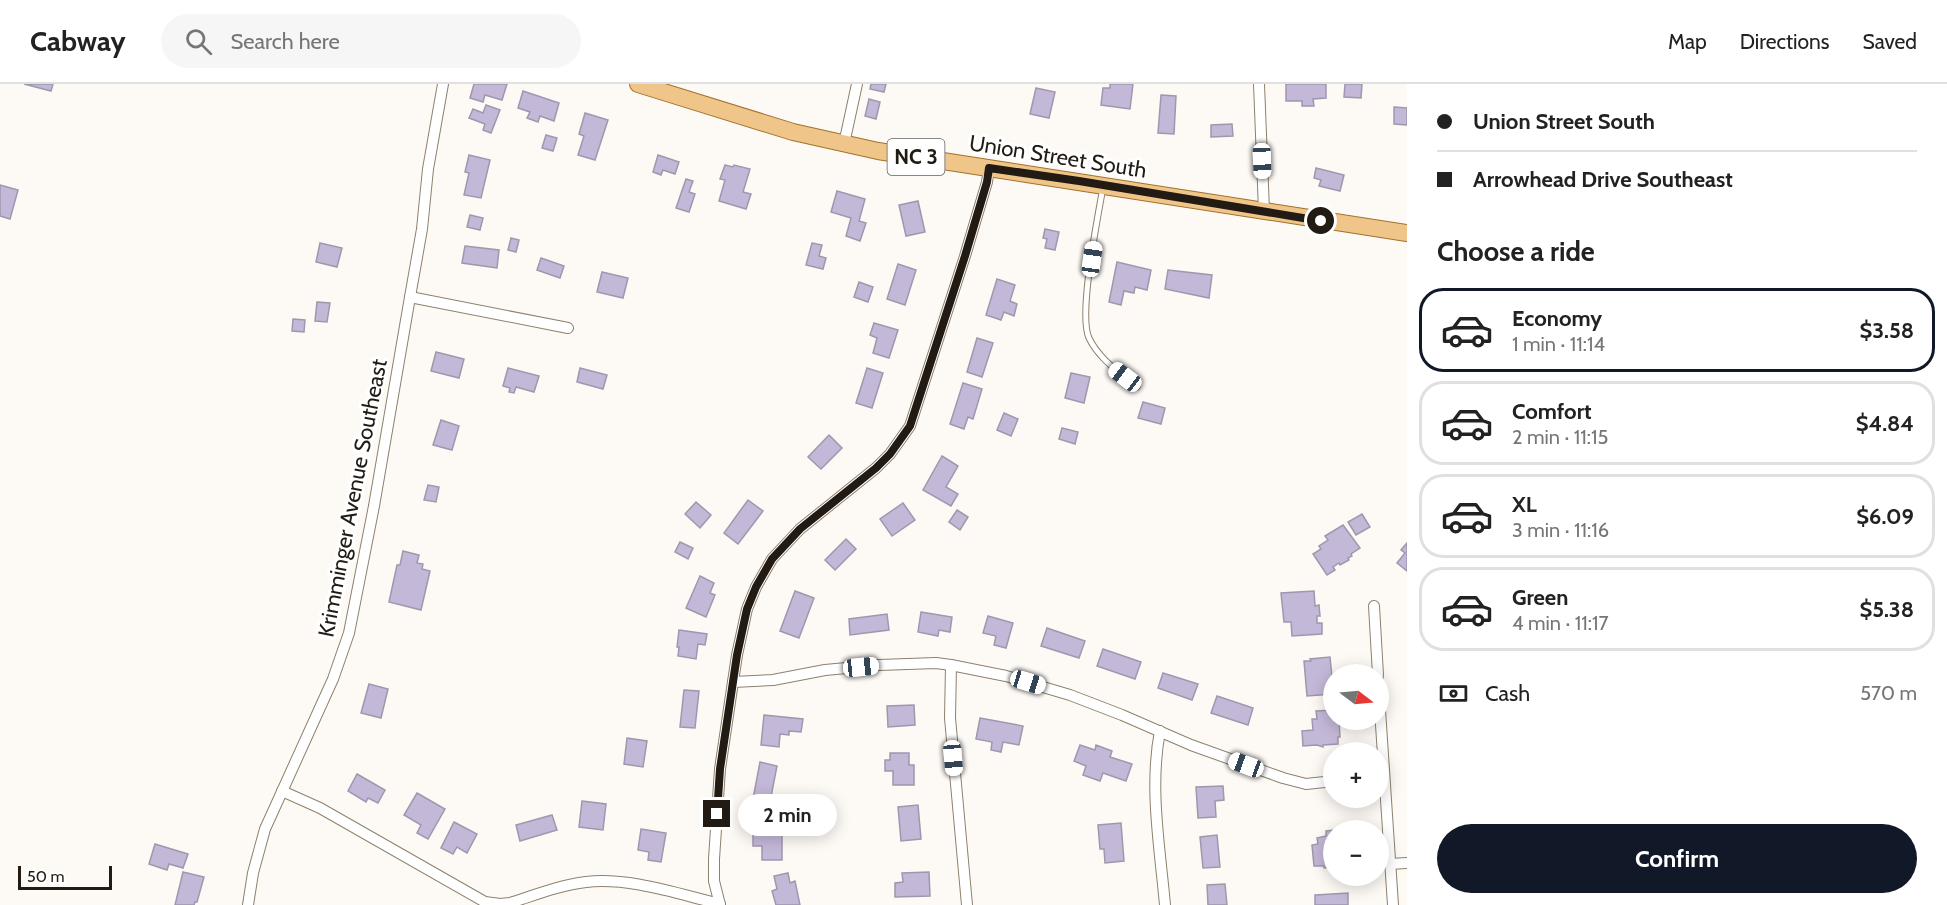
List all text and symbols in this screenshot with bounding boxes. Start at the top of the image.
search box [161,14,581,68]
text: Cabway [30,24,125,58]
icon: search [182,25,215,58]
text: Search here [230,28,340,55]
text: Map [1668,29,1707,54]
text: Directions [1740,29,1829,54]
text: Saved [1862,29,1917,54]
text: Union Street South [1473,108,1655,135]
street label: Union Street South [967,129,1149,184]
road number: NC 3 [888,139,944,175]
car [1252,143,1272,179]
text: Arrowhead Drive Southeast [1473,166,1733,193]
route start [1307,207,1334,234]
text: Choose a ride [1437,235,1595,268]
car [1081,240,1103,278]
icon: car [1440,303,1494,357]
text: Economy [1512,305,1602,332]
text: $3.58 [1859,317,1914,344]
text: 1 min · 11:14 [1512,332,1605,356]
street label: Krimminger Avenue Southeast [312,356,393,639]
car [1105,359,1145,395]
icon: car [1440,396,1494,450]
text: Comfort [1512,398,1591,425]
text: $4.84 [1856,410,1914,437]
text: 2 min · 11:15 [1512,425,1608,449]
icon: car [1440,489,1494,543]
text: XL [1512,491,1537,518]
text: $6.09 [1856,503,1914,530]
text: 3 min · 11:16 [1512,518,1609,542]
icon: car [1440,582,1494,636]
text: Green [1512,584,1568,611]
text: $5.38 [1859,596,1914,623]
text: 4 min · 11:17 [1512,611,1609,635]
car [842,656,880,678]
north arrow [1323,664,1389,730]
map controls [1323,664,1389,886]
car [1008,668,1048,696]
icon: cash [1437,677,1470,710]
text: Cash [1485,680,1530,707]
text: 570 m [1860,681,1917,705]
car [942,739,964,777]
button: + [1323,742,1389,808]
car [1226,750,1266,780]
callout: 2 min [738,793,837,835]
route end [703,800,730,827]
text: 2 min [763,803,812,827]
button: − [1323,820,1389,886]
button: Confirm [1437,824,1917,893]
scale bar [18,863,112,890]
text: 50 m [27,867,64,886]

